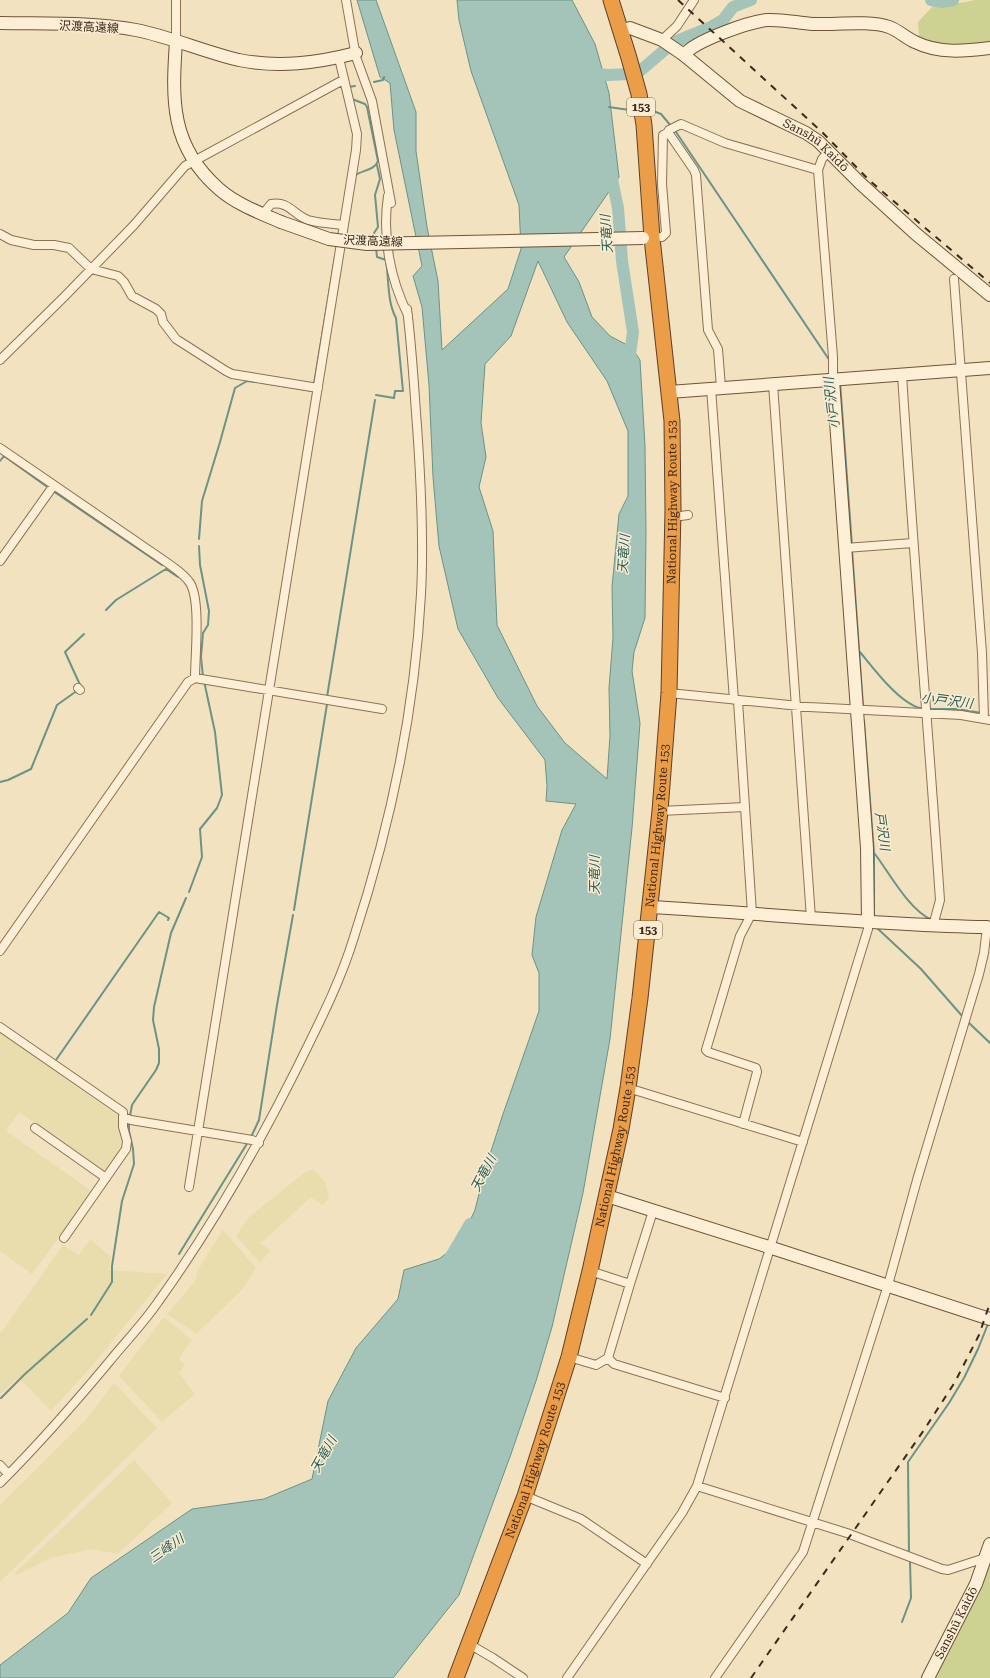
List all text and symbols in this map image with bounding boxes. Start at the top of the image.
street label: 沢渡高遠線 [59,18,119,36]
road number: 153 [627,98,655,116]
street label: Sanshū Kaidō [781,116,852,175]
water label: 天竜川 [598,212,615,254]
street label: 沢渡高遠線 [343,233,403,249]
water label: 小戸沢川 [821,374,842,430]
street label: National Highway Route 153 [664,420,680,584]
water label: 天竜川 [615,532,632,574]
water label: 小戸沢川 [920,690,976,711]
street label: National Highway Route 153 [643,743,672,908]
water label: 戸沢川 [872,811,893,853]
water label: 天竜川 [587,854,602,895]
road number: 153 [634,921,662,939]
street label: National Highway Route 153 [593,1065,638,1229]
water label: 天竜川 [468,1151,500,1194]
street label: National Highway Route 153 [503,1380,568,1540]
water label: 天竜川 [307,1432,340,1475]
water label: 三峰川 [146,1530,188,1566]
street label: Sanshū Kaidō [932,1584,981,1661]

